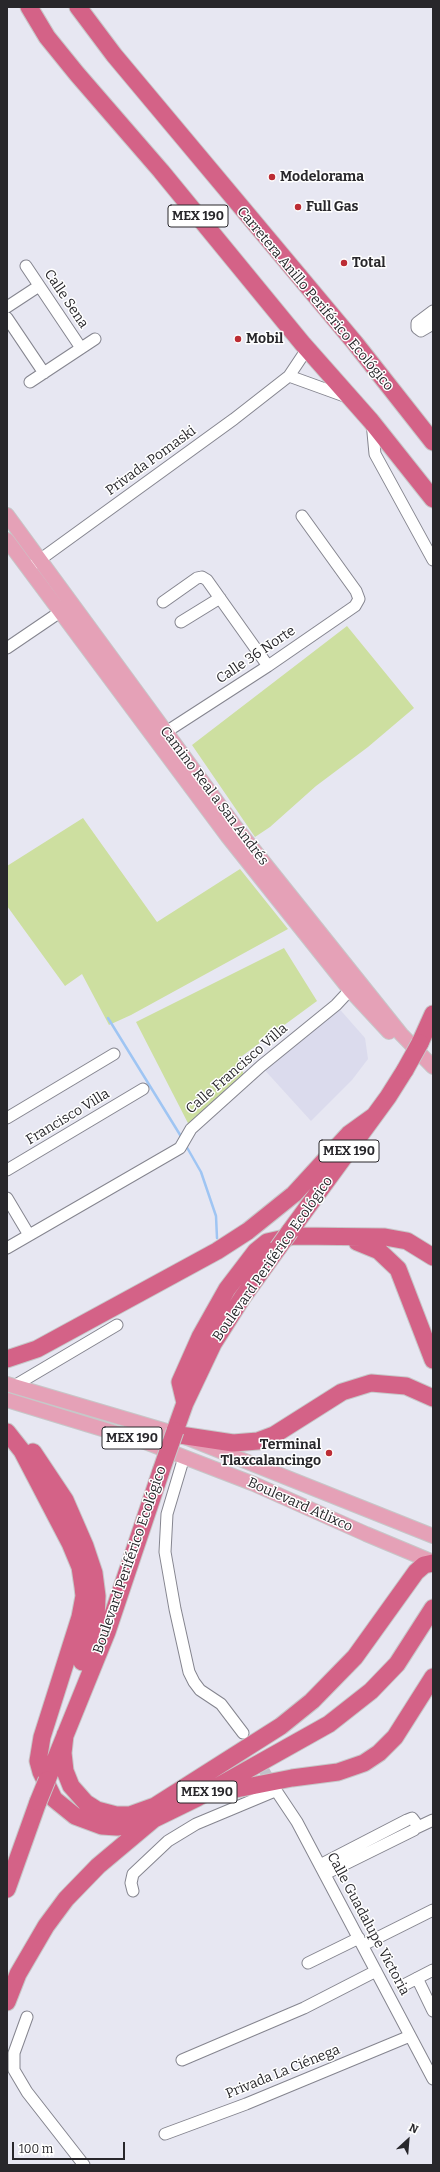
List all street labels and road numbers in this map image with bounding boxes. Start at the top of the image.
street label: Carretera Anillo Periférico Ecológico [233,204,397,394]
road number: MEX 190 [168,205,228,227]
street label: Calle Sena [40,266,92,332]
street label: Privada Pomaski [103,423,199,499]
street label: Calle 36 Norte [213,622,299,688]
street label: Camino Real a San Andrés [156,723,272,869]
street label: Calle Francisco Villa [183,1020,291,1118]
street label: Francisco Villa [23,1086,113,1148]
road number: MEX 190 [319,1140,379,1162]
street label: Boulevard Periférico Ecológico [210,1173,336,1345]
road number: MEX 190 [102,1427,162,1449]
street label: Boulevard Periférico Ecológico [90,1464,170,1656]
street label: Boulevard Atlixco [245,1474,355,1536]
road number: MEX 190 [177,1781,237,1803]
street label: Calle Guadalupe Victoria [323,1850,413,1998]
street label: Privada La Ciénega [223,2041,343,2103]

